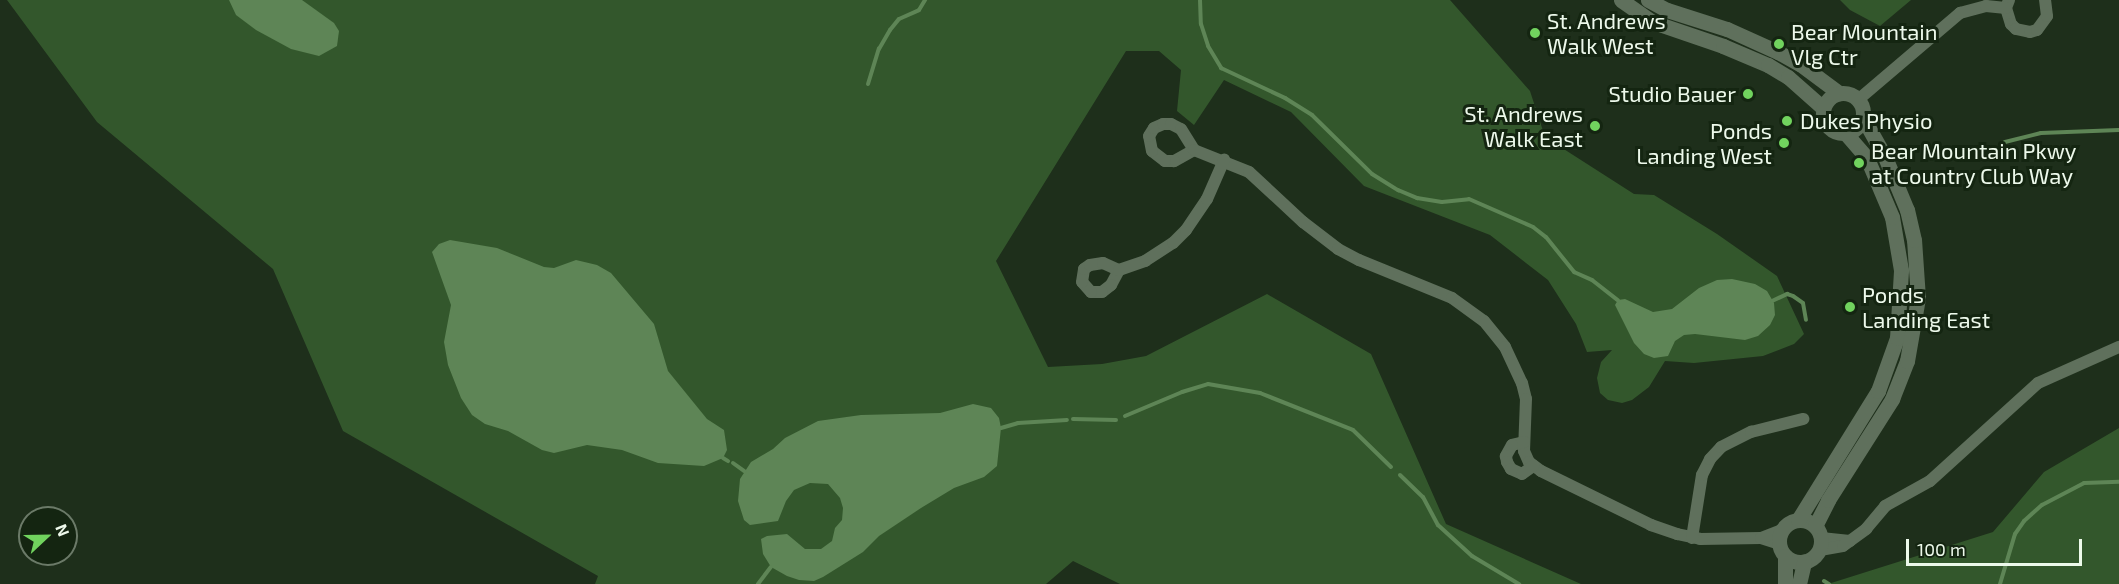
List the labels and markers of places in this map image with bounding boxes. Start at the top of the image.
place label: St. Andrews Walk West [1547,7,1666,58]
place label: Bear Mountain Vlg Ctr [1791,18,1938,70]
marker: St. Andrews Walk West [1528,26,1542,40]
marker: Bear Mountain Vlg Ctr [1772,37,1786,51]
place label: Studio Bauer [1609,81,1736,107]
marker: Studio Bauer [1741,87,1755,101]
place label: St. Andrews Walk East [1464,100,1583,152]
place label: Dukes Physio [1800,108,1932,134]
marker: Dukes Physio [1778,112,1796,130]
place label: Ponds Landing West [1636,117,1772,168]
marker: St. Andrews Walk East [1588,119,1602,133]
marker: Ponds Landing West [1777,136,1791,150]
place label: Bear Mountain Pkwy at Country Club Way [1871,137,2077,188]
marker: Bear Mountain Pkwy at Country Club Way [1852,156,1866,170]
place label: Ponds Landing East [1862,281,1990,332]
marker: Ponds Landing East [1843,300,1857,314]

